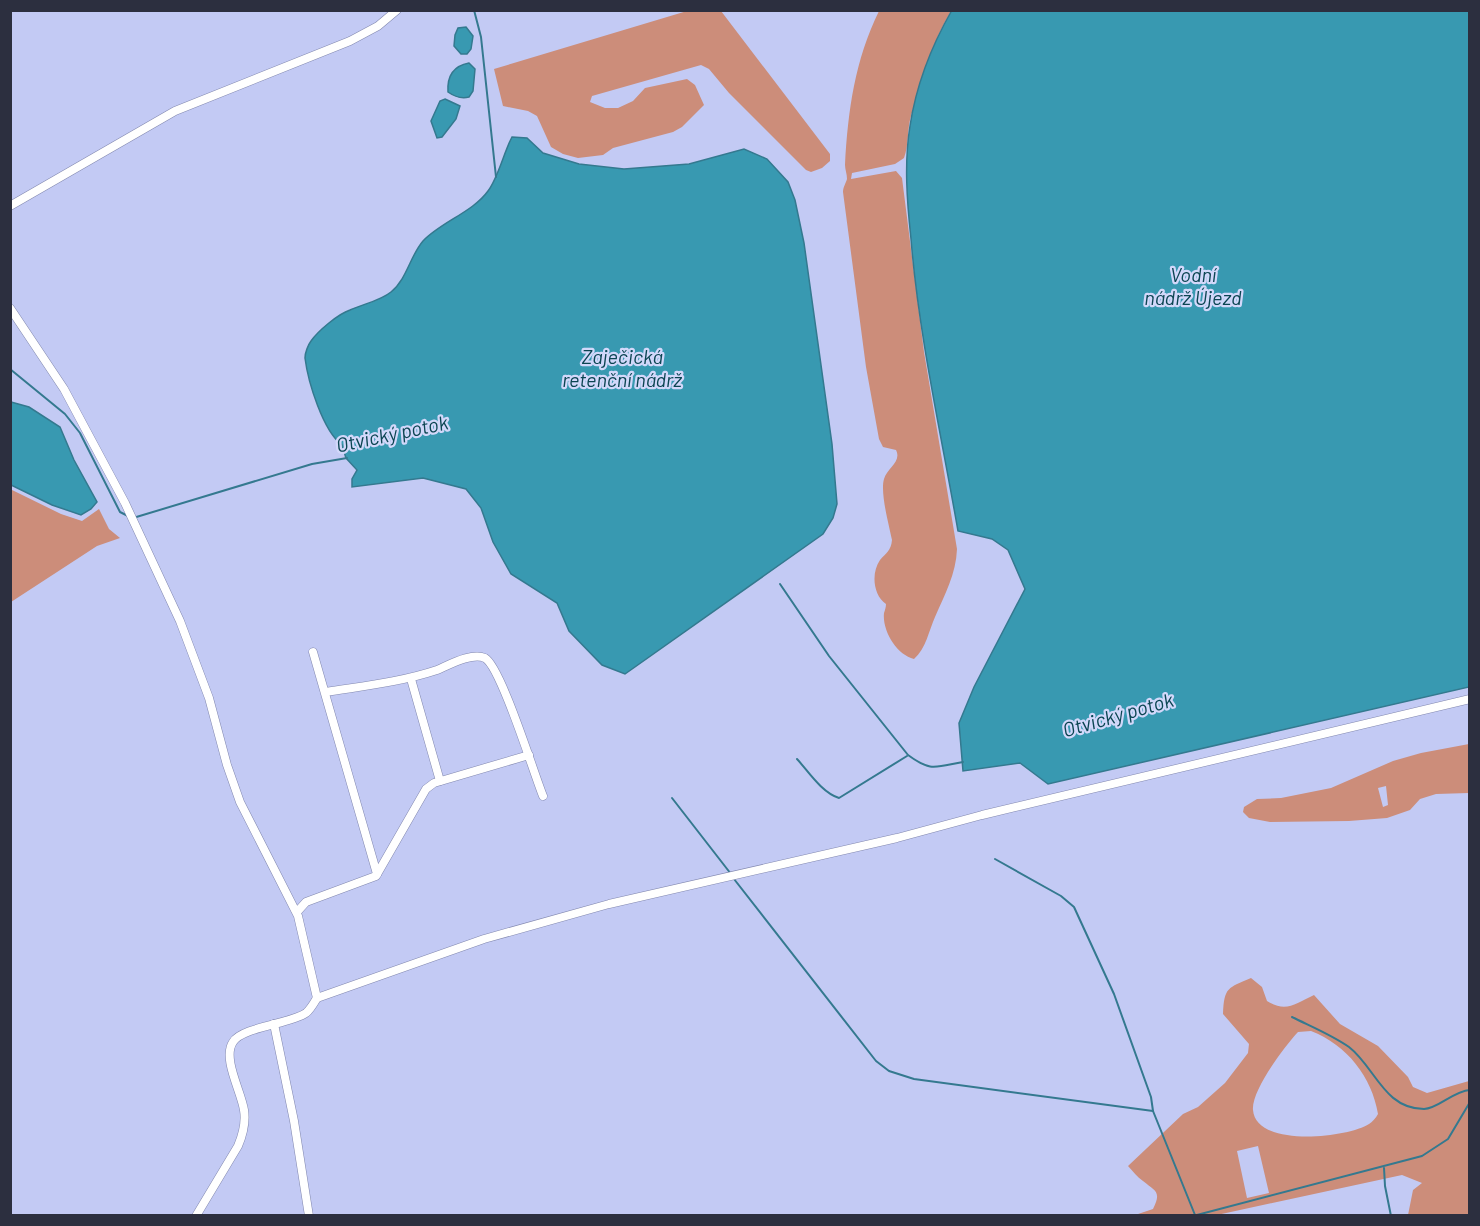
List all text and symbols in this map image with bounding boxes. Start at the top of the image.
water label: Vodní nádrž Újezd [1144,262,1242,309]
water label: Zaječická retenční nádrž [562,344,682,391]
water label: Otvický potok [334,409,450,457]
water label: Otvický potok [1060,687,1176,741]

